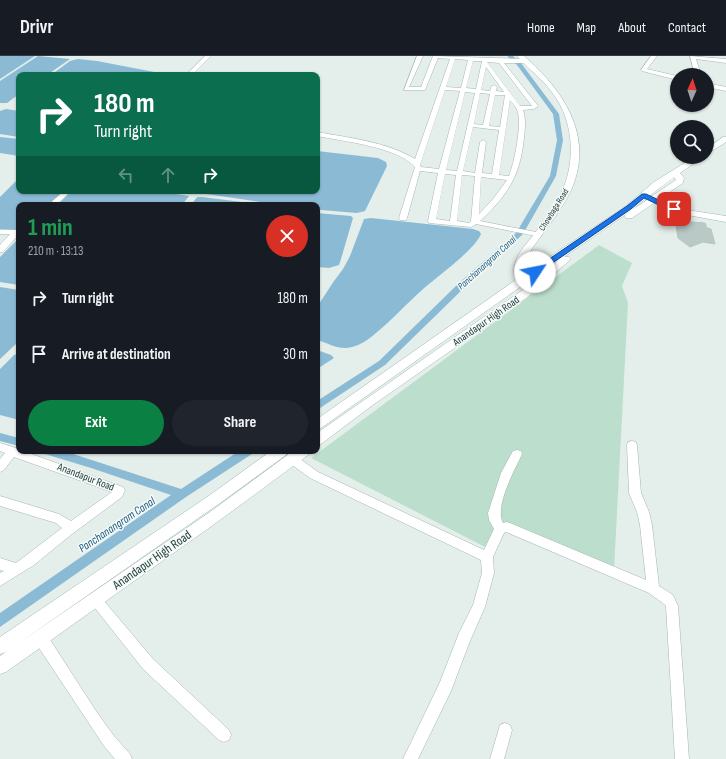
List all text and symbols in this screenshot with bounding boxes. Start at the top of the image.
text: Drivr [20,16,53,39]
text: Home [527,19,555,36]
text: Map [577,19,596,36]
text: About [618,19,646,36]
text: Contact [668,19,706,36]
north arrow [670,68,714,112]
map controls [670,68,714,164]
text: 180 m [94,87,154,120]
icon: right [28,88,80,140]
button: search [670,120,714,164]
text: Turn right [94,121,152,142]
icon: left [115,164,137,186]
icon: ahead [157,164,179,186]
icon: right [199,164,221,186]
street label: Chowbaga Road [537,187,571,233]
pin [657,192,691,226]
icon: arrive [663,198,685,220]
text: 1 min [28,213,73,242]
button: close [266,215,308,257]
water label: Panchanangram Canal [455,233,520,292]
text: 210 m · 13:13 [28,243,83,259]
position arrow [514,251,556,293]
icon: right [28,287,50,309]
text: Turn right [62,289,114,308]
text: 180 m [277,289,308,308]
street label: Anandapur High Road [449,293,522,349]
icon: arrive [28,343,50,365]
text: Arrive at destination [62,345,171,364]
text: 30 m [283,345,308,364]
button: Exit [28,400,164,446]
button: Share [172,400,308,446]
street label: Anandapur Road [55,460,117,494]
water label: Panchanangram Canal [76,493,159,556]
street label: Anandapur High Road [109,527,194,594]

